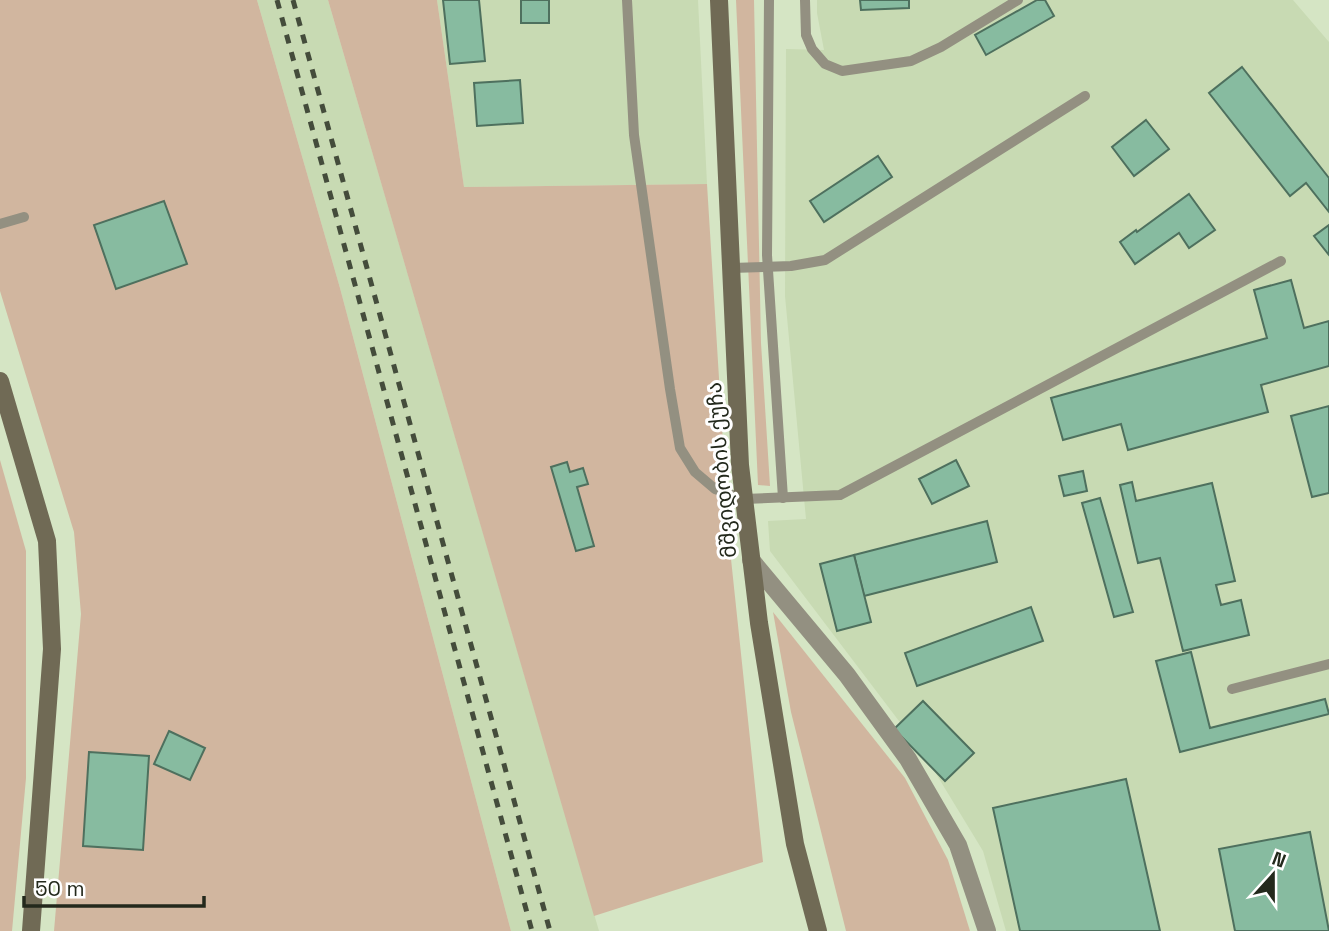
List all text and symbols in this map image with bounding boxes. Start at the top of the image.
street label: მშვიდობის ქუჩა [700,381,742,559]
north arrow [1238,840,1308,910]
text: N [1268,846,1289,874]
scale bar [24,864,205,908]
text: 50 m [35,875,85,902]

